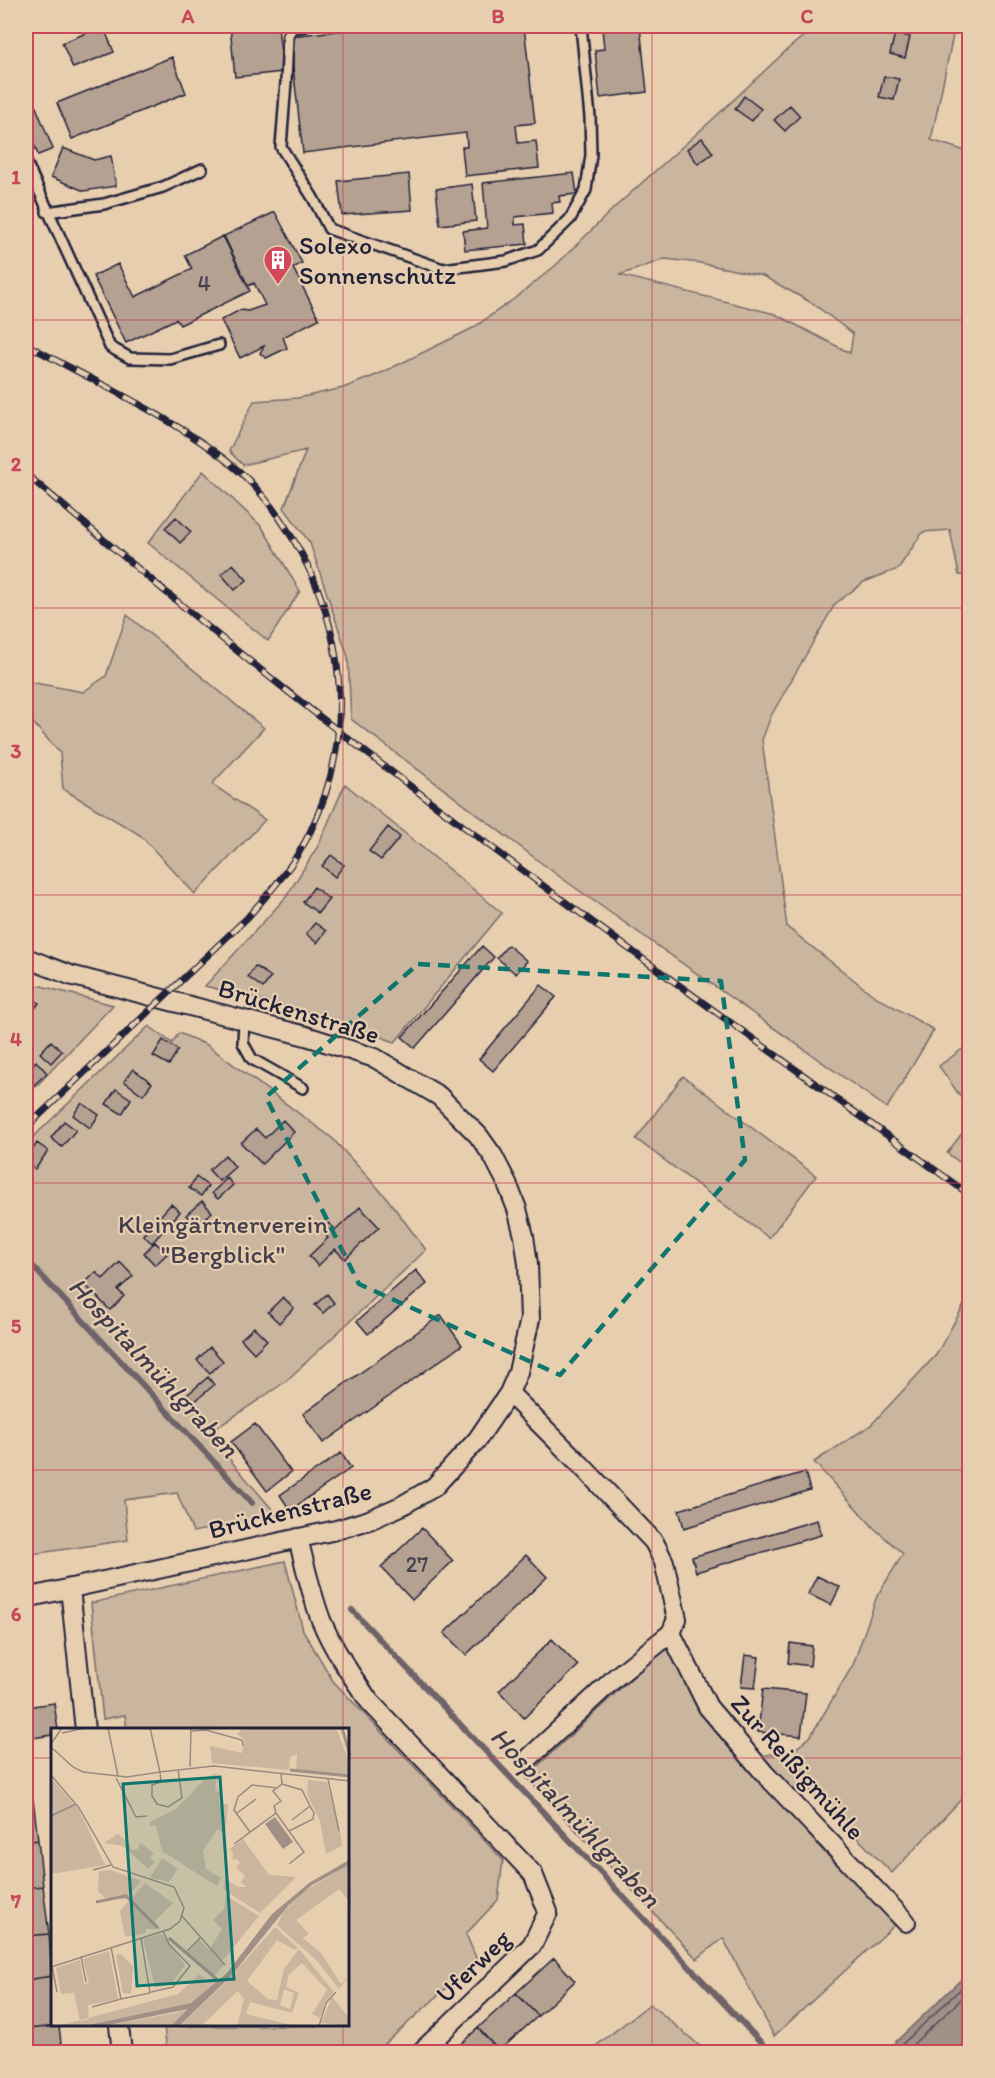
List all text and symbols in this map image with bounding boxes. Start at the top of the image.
text: A [181,4,195,28]
text: B [492,4,505,28]
text: C [801,4,814,28]
text: 1 [11,165,21,189]
place label: Solexo Sonnenschutz [299,229,456,291]
building icon: Solexo Sonnenschutz [262,244,294,286]
house number: 4 [197,270,211,297]
text: 2 [11,452,22,476]
text: 3 [11,739,22,763]
street label: Brückenstraße [215,971,383,1051]
text: 4 [10,1027,22,1051]
park label: Kleingärtnerverein "Bergblick" [118,1208,328,1270]
water label: Hospitalmühlgraben [62,1270,247,1465]
text: 5 [11,1314,22,1338]
street label: Brückenstraße [205,1474,375,1546]
house number: 27 [406,1551,428,1578]
text: 6 [11,1602,22,1626]
street label: Zur Reißigmühle [724,1687,872,1847]
water label: Hospitalmühlgraben [484,1720,669,1915]
inset map [51,1728,350,2027]
text: 7 [10,1889,21,1913]
street label: Uferweg [429,1922,518,2009]

